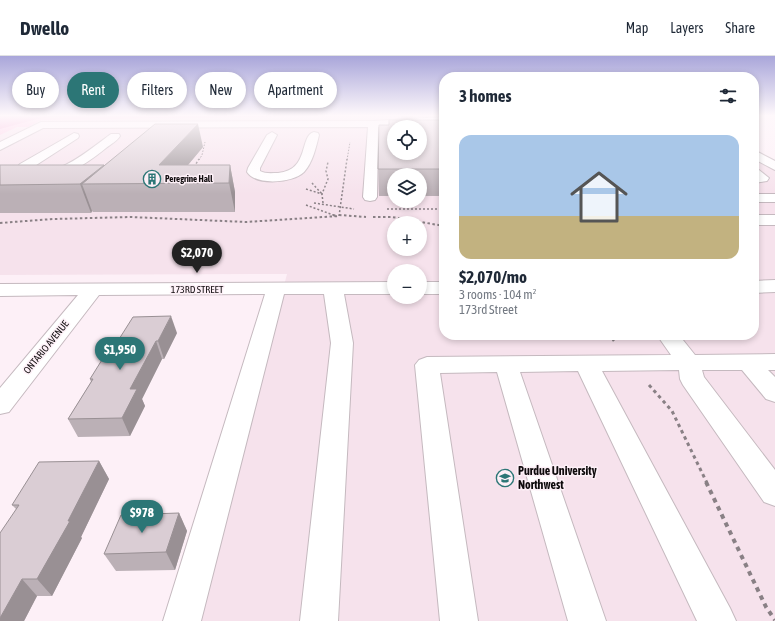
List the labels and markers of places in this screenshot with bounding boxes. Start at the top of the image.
building icon: Peregrine Hall [142,169,162,189]
place label: Peregrine Hall [165,174,213,184]
pin: $2,070 [164,240,230,274]
pin: $1,950 [87,337,153,371]
place label: Purdue University Northwest [518,464,597,492]
school or university icon: Purdue University Northwest [495,468,515,488]
pin: $978 [118,500,166,534]

